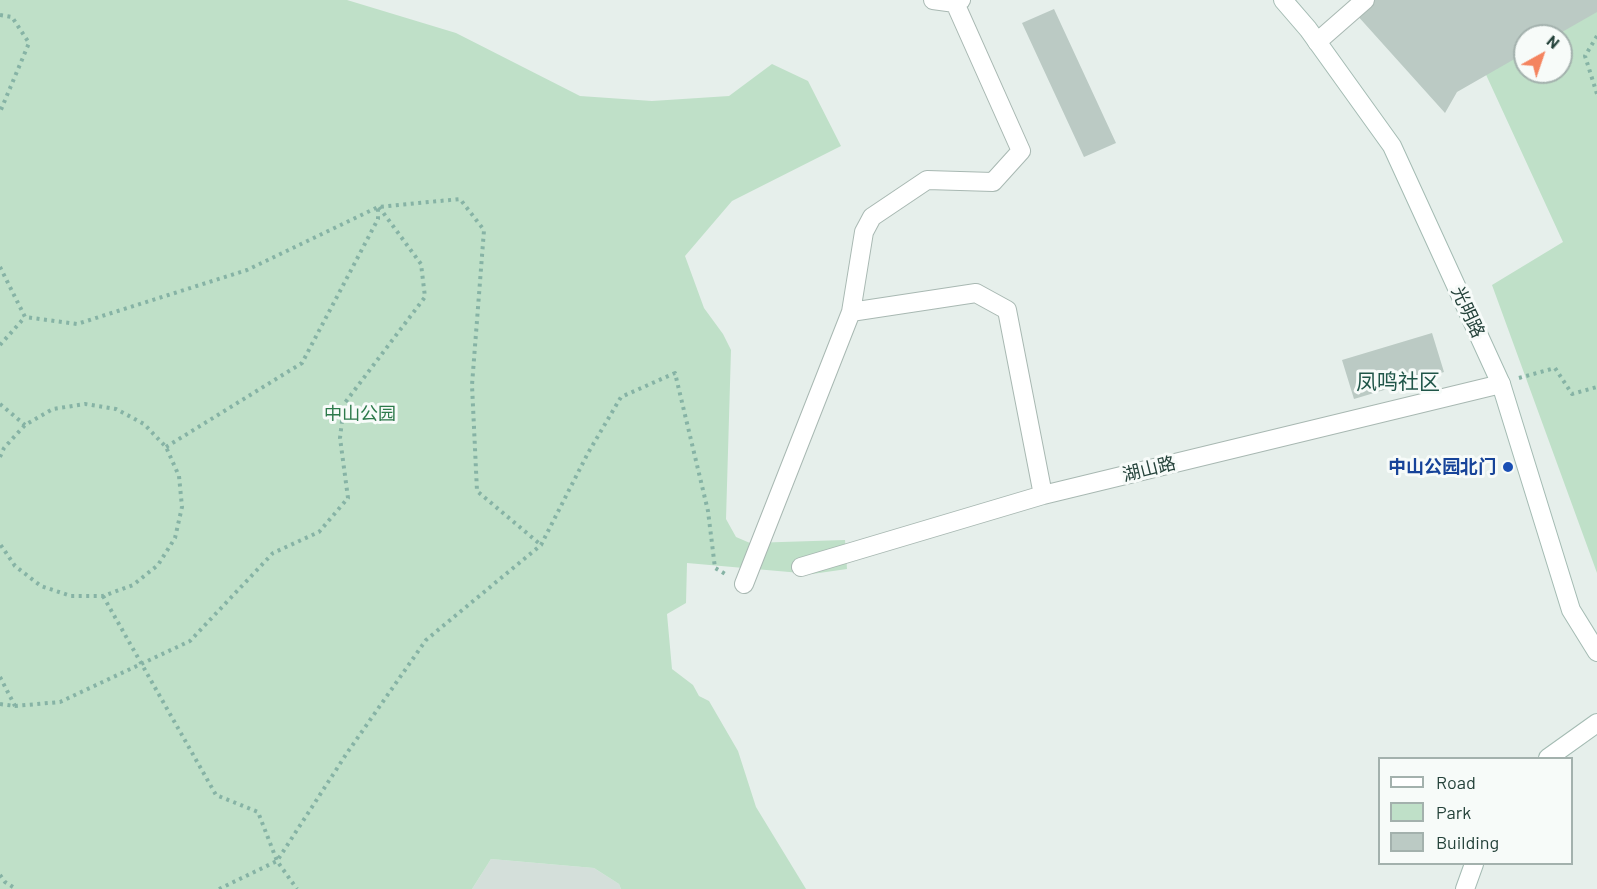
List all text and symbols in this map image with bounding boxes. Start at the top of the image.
north arrow [1513,24,1573,84]
text: N [1543,31,1564,52]
street label: 光明路 [1447,283,1489,341]
district label: 凤鸣社区 [1356,369,1440,395]
park label: 中山公园 [324,403,396,425]
street label: 湖山路 [1120,452,1178,486]
place label: 中山公园北门 [1388,456,1496,478]
marker: 中山公园北门 [1501,460,1515,474]
legend [1378,757,1573,865]
text: Road [1436,771,1476,793]
text: Park [1436,801,1471,823]
text: Building [1436,831,1499,853]

